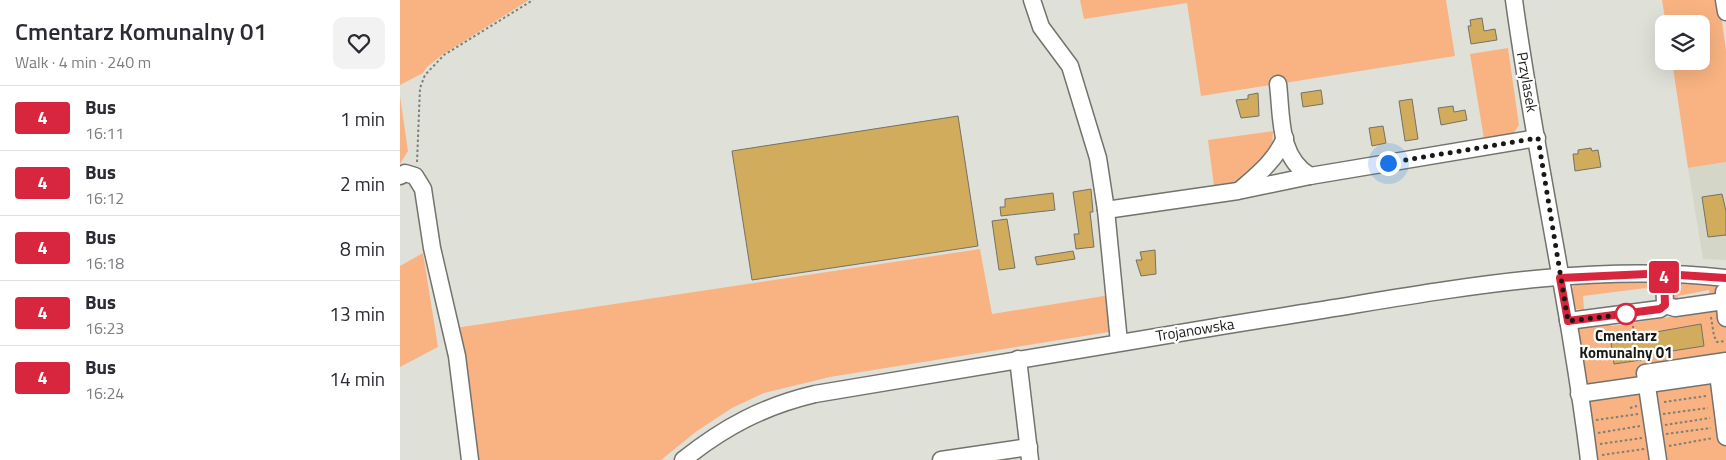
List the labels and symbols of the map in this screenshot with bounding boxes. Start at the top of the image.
street label: Przylasek [1511,50,1544,114]
your location [1376,151,1401,176]
line badge: 4 [1648,261,1680,293]
marker: Cmentarz Komunalny 01 [1615,303,1637,325]
street label: Trojanowska [1154,312,1236,347]
place label: Cmentarz Komunalny 01 [1579,324,1673,364]

